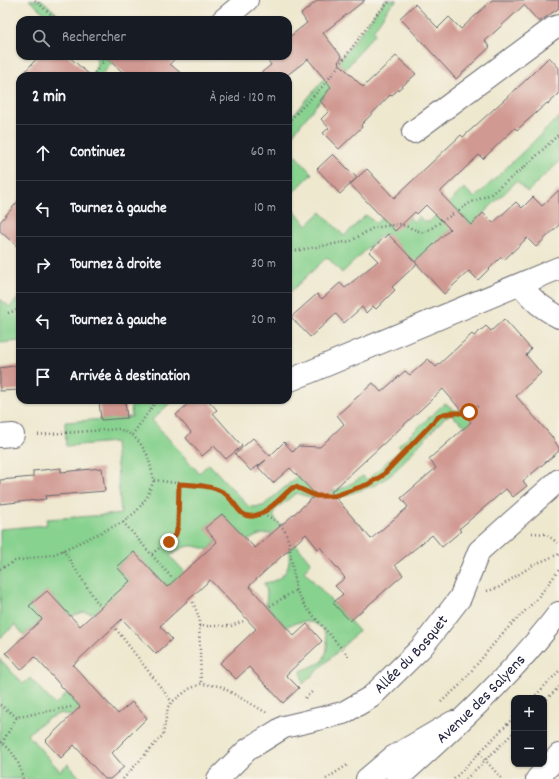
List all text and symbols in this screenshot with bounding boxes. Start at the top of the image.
search box [16,16,292,60]
icon: search [30,27,52,49]
text: Rechercher [62,27,126,49]
text: 2 min [32,86,66,110]
text: À pied · 120 m [210,89,276,108]
icon: ahead [32,142,54,164]
text: Continuez [70,142,125,164]
text: 60 m [251,143,276,162]
icon: left [32,198,54,220]
text: Tournez à gauche [70,198,167,220]
text: 10 m [254,199,276,218]
icon: right [32,254,54,276]
text: Tournez à droite [70,254,161,276]
text: 30 m [251,255,276,274]
icon: left [32,310,54,332]
text: Tournez à gauche [70,310,167,332]
text: 20 m [251,311,276,330]
icon: arrive [32,366,54,388]
text: Arrivée à destination [70,366,190,388]
route start [460,403,478,421]
route end [160,533,178,551]
street label: Allée du Bosquet [369,610,454,699]
street label: Avenue des Salyens [431,649,531,749]
map controls [511,695,547,767]
button: + [511,695,547,731]
button: − [511,731,547,767]

